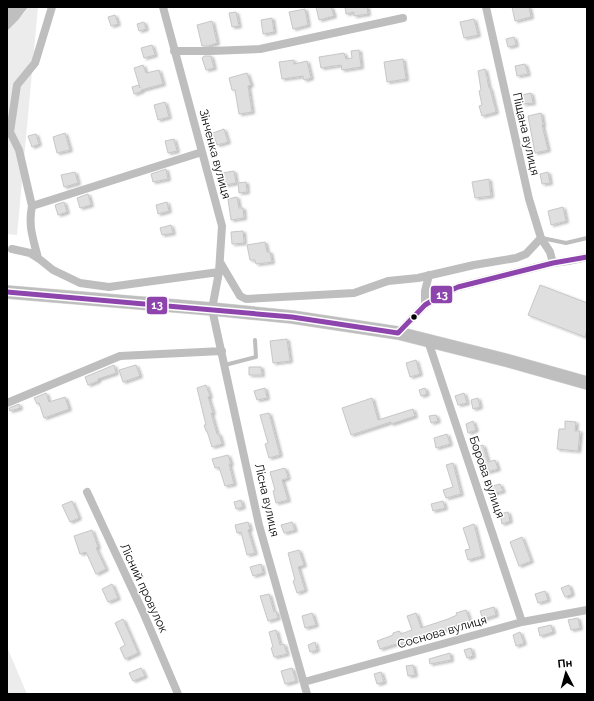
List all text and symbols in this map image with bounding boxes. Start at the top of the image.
street label: Піщана вулиця [510,91,542,177]
street label: Зінченка вулиця [196,108,234,200]
line badge: 13 [430,285,453,304]
text: 13 [436,289,448,302]
line badge: 13 [146,296,168,315]
text: 13 [151,299,163,312]
unlabelled marker [409,312,419,322]
street label: Борова вулиця [466,434,508,520]
street label: Лісна вулиця [252,462,282,538]
street label: Лісний провулок [117,541,171,635]
street label: Соснова вулиця [396,613,488,651]
north arrow [546,653,586,693]
text: Пн [557,656,573,671]

